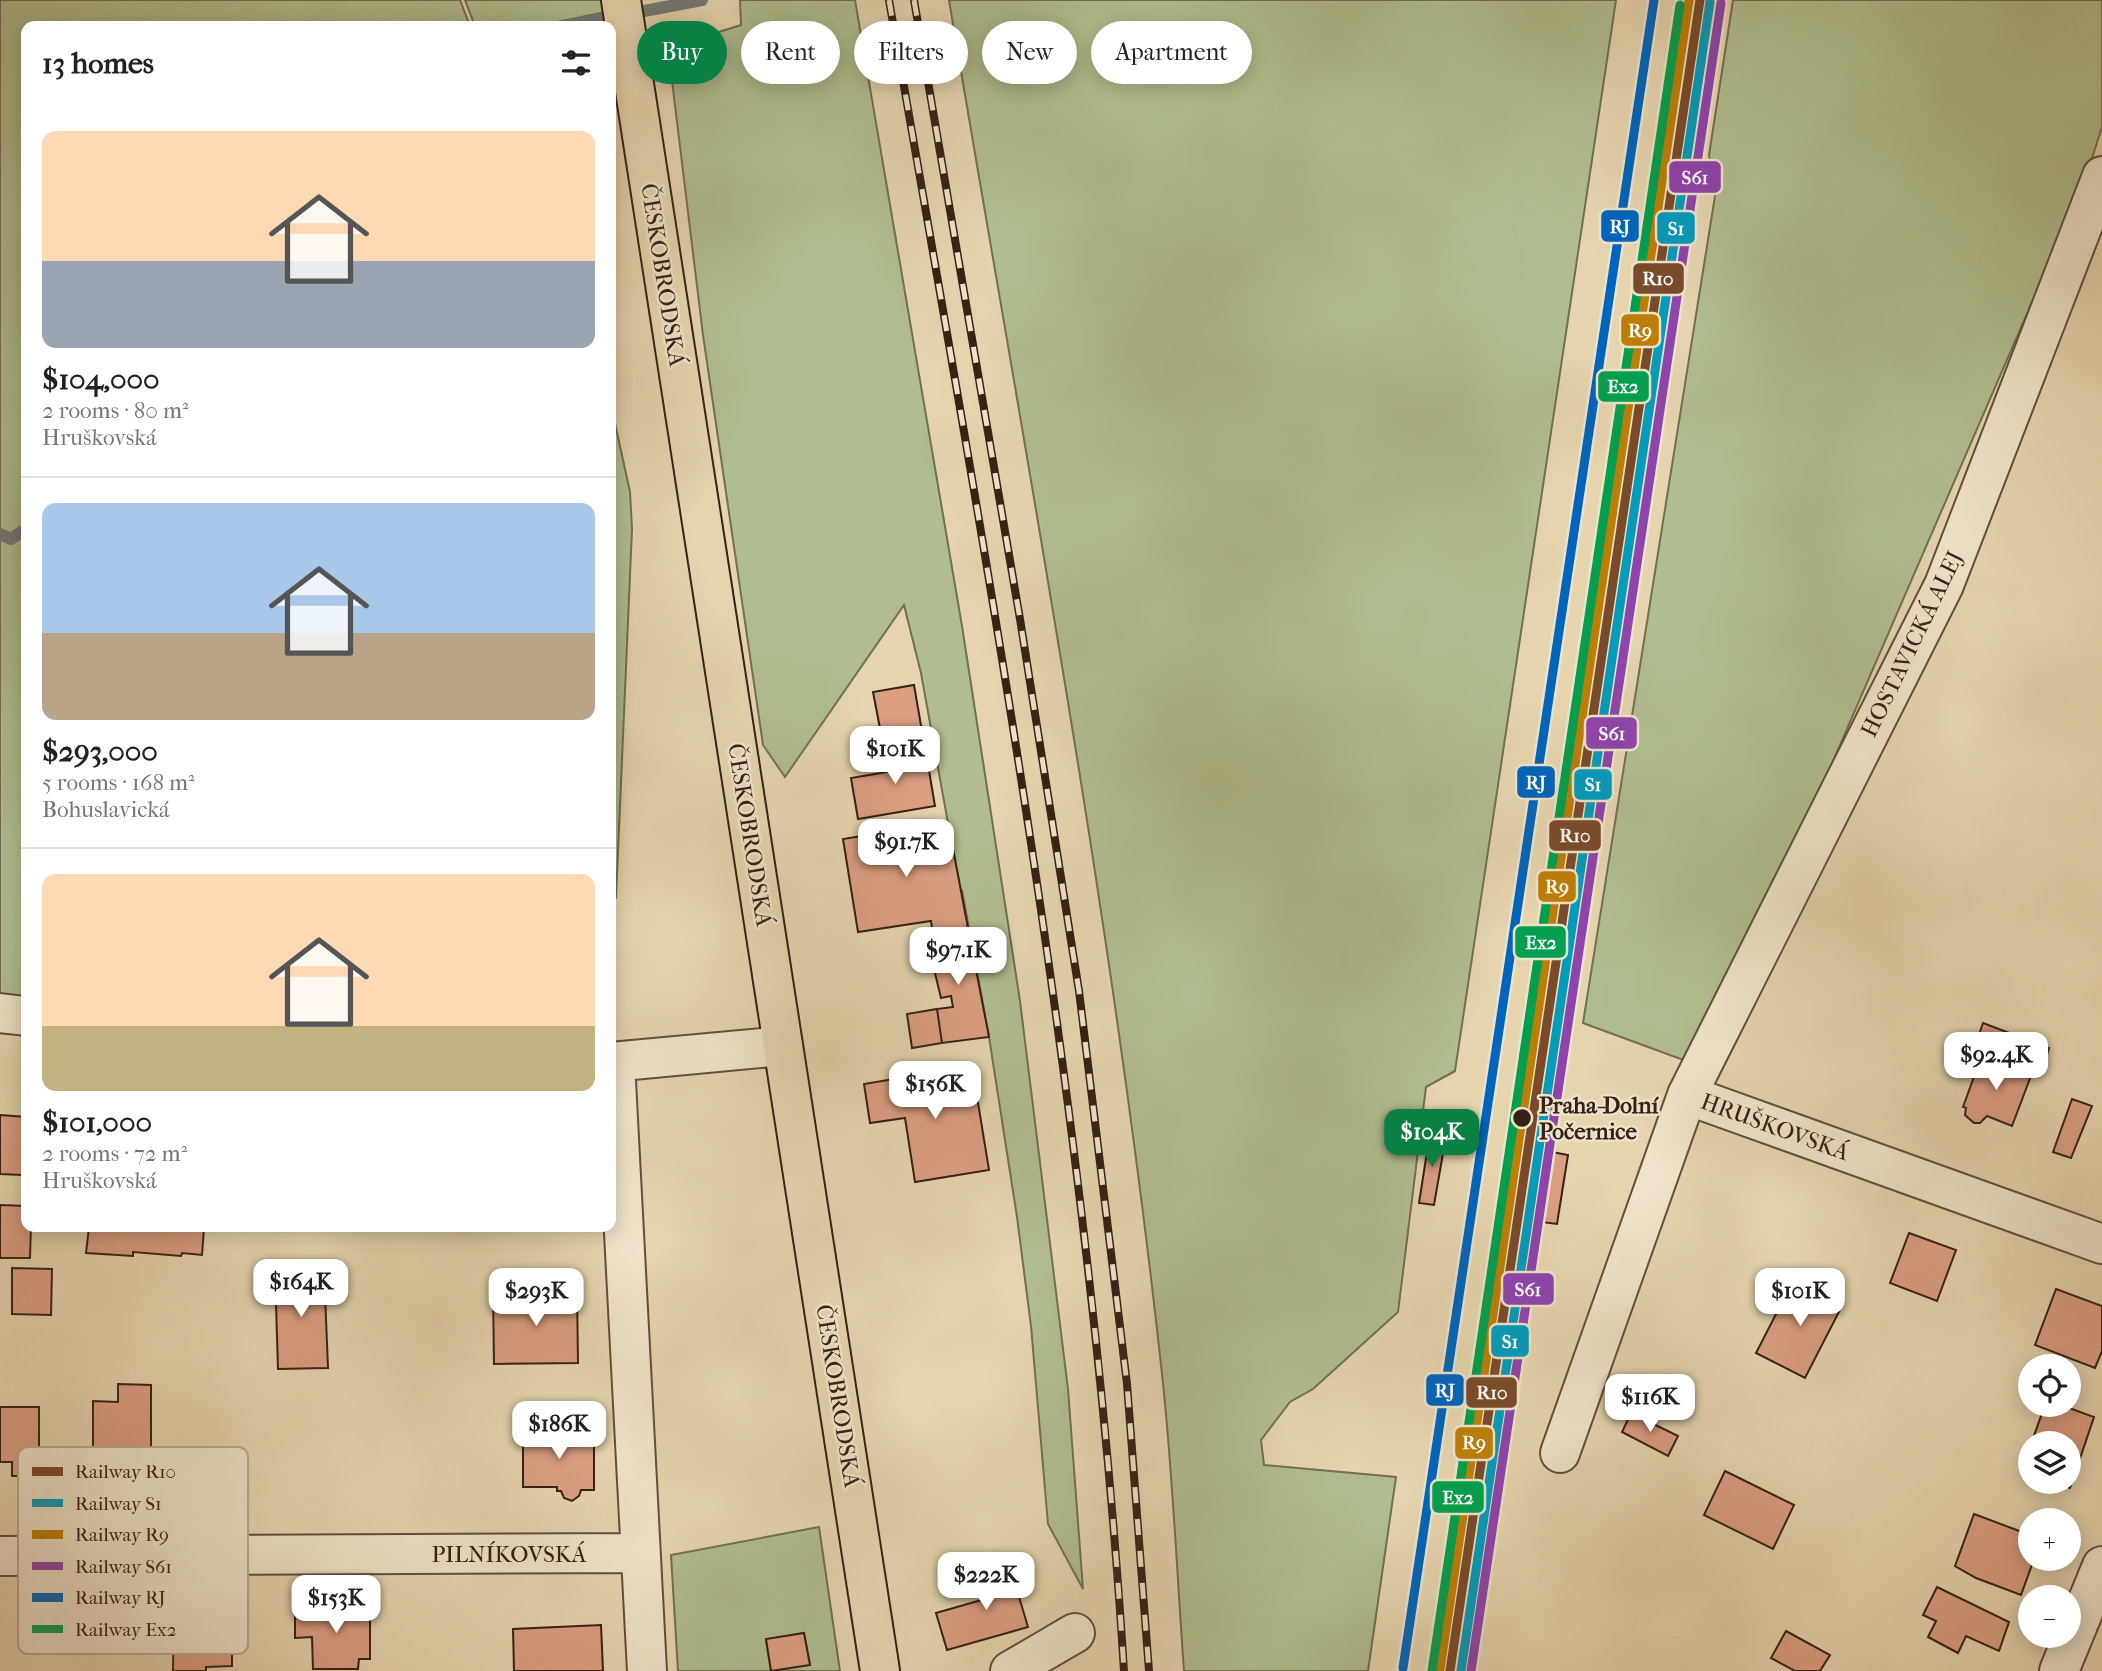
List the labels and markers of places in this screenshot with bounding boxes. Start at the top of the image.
pin: $101K [846,726,944,786]
pin: $91.7K [849,820,963,879]
pin: $97.1K [901,928,1015,987]
pin: $92.4K [1939,1032,2053,1092]
pin: $156K [886,1062,984,1121]
place label: Praha-Dolní Počernice [1539,1092,1660,1145]
marker: Praha-Dolní Počernice [1511,1107,1533,1129]
pin: $104K [1383,1110,1481,1169]
pin: $164K [252,1260,350,1319]
pin: $293K [487,1268,585,1328]
pin: $101K [1751,1268,1849,1328]
pin: $116K [1601,1374,1699,1434]
pin: $186K [510,1402,608,1461]
pin: $222K [937,1552,1035,1612]
pin: $153K [287,1576,385,1635]

